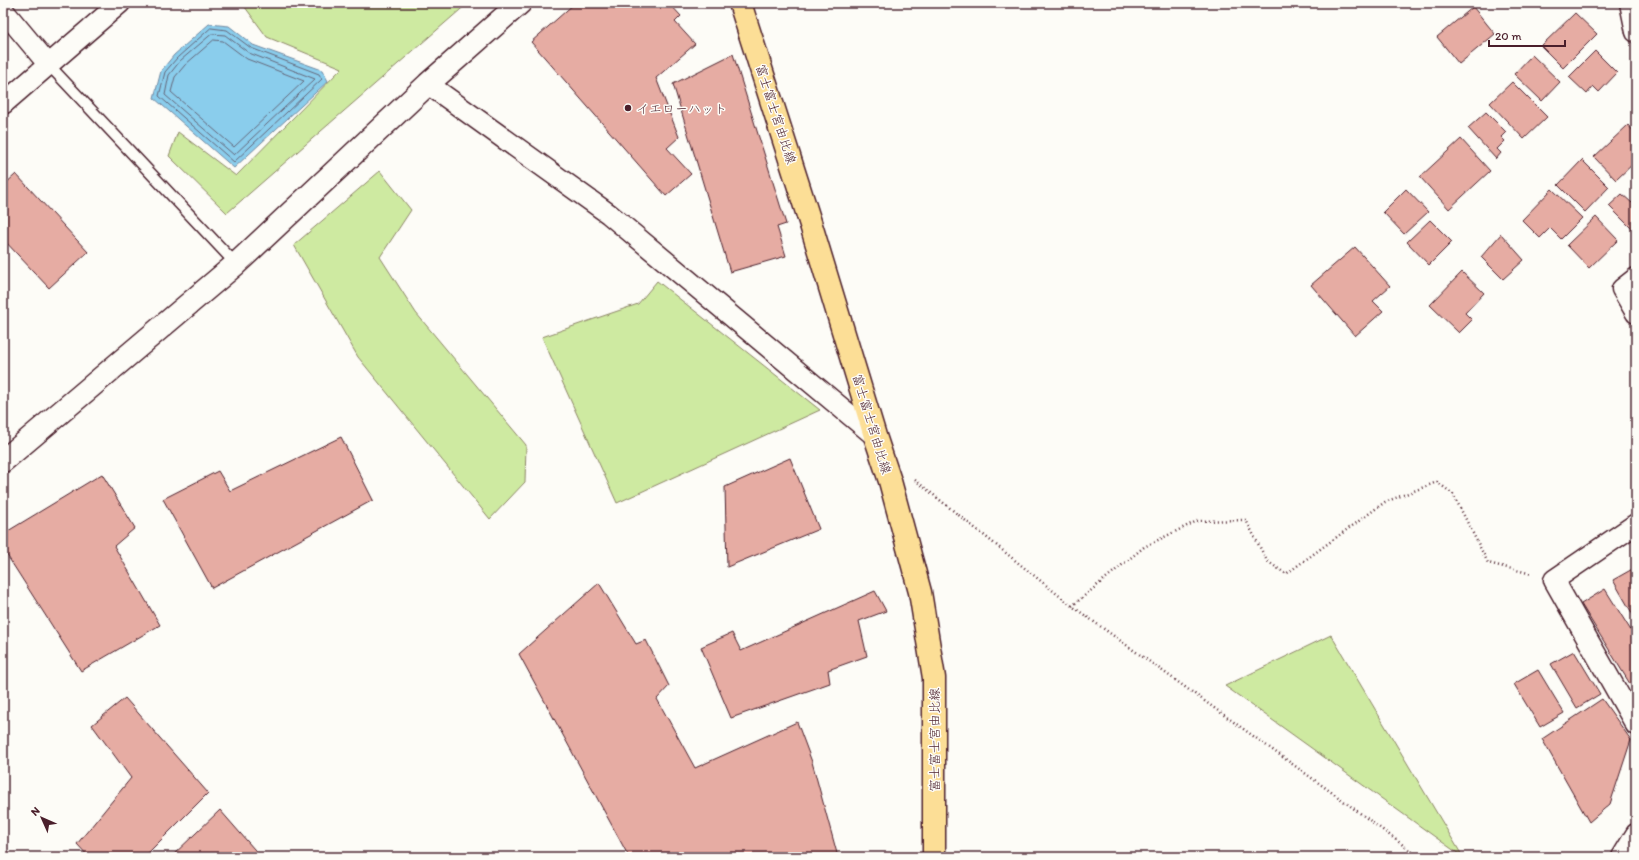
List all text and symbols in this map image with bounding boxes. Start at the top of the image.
scale bar [1489,22,1565,48]
text: 20 m [1495,29,1522,43]
street label: 富士富士宮由比線 [753,62,800,167]
place label: イエローハット [636,101,727,116]
marker: イエローハット [623,103,633,113]
street label: 富士富士宮由比線 [850,372,895,477]
street label: 富士富士宮由比線 [927,687,942,792]
north arrow [22,798,62,838]
text: N [28,804,43,819]

